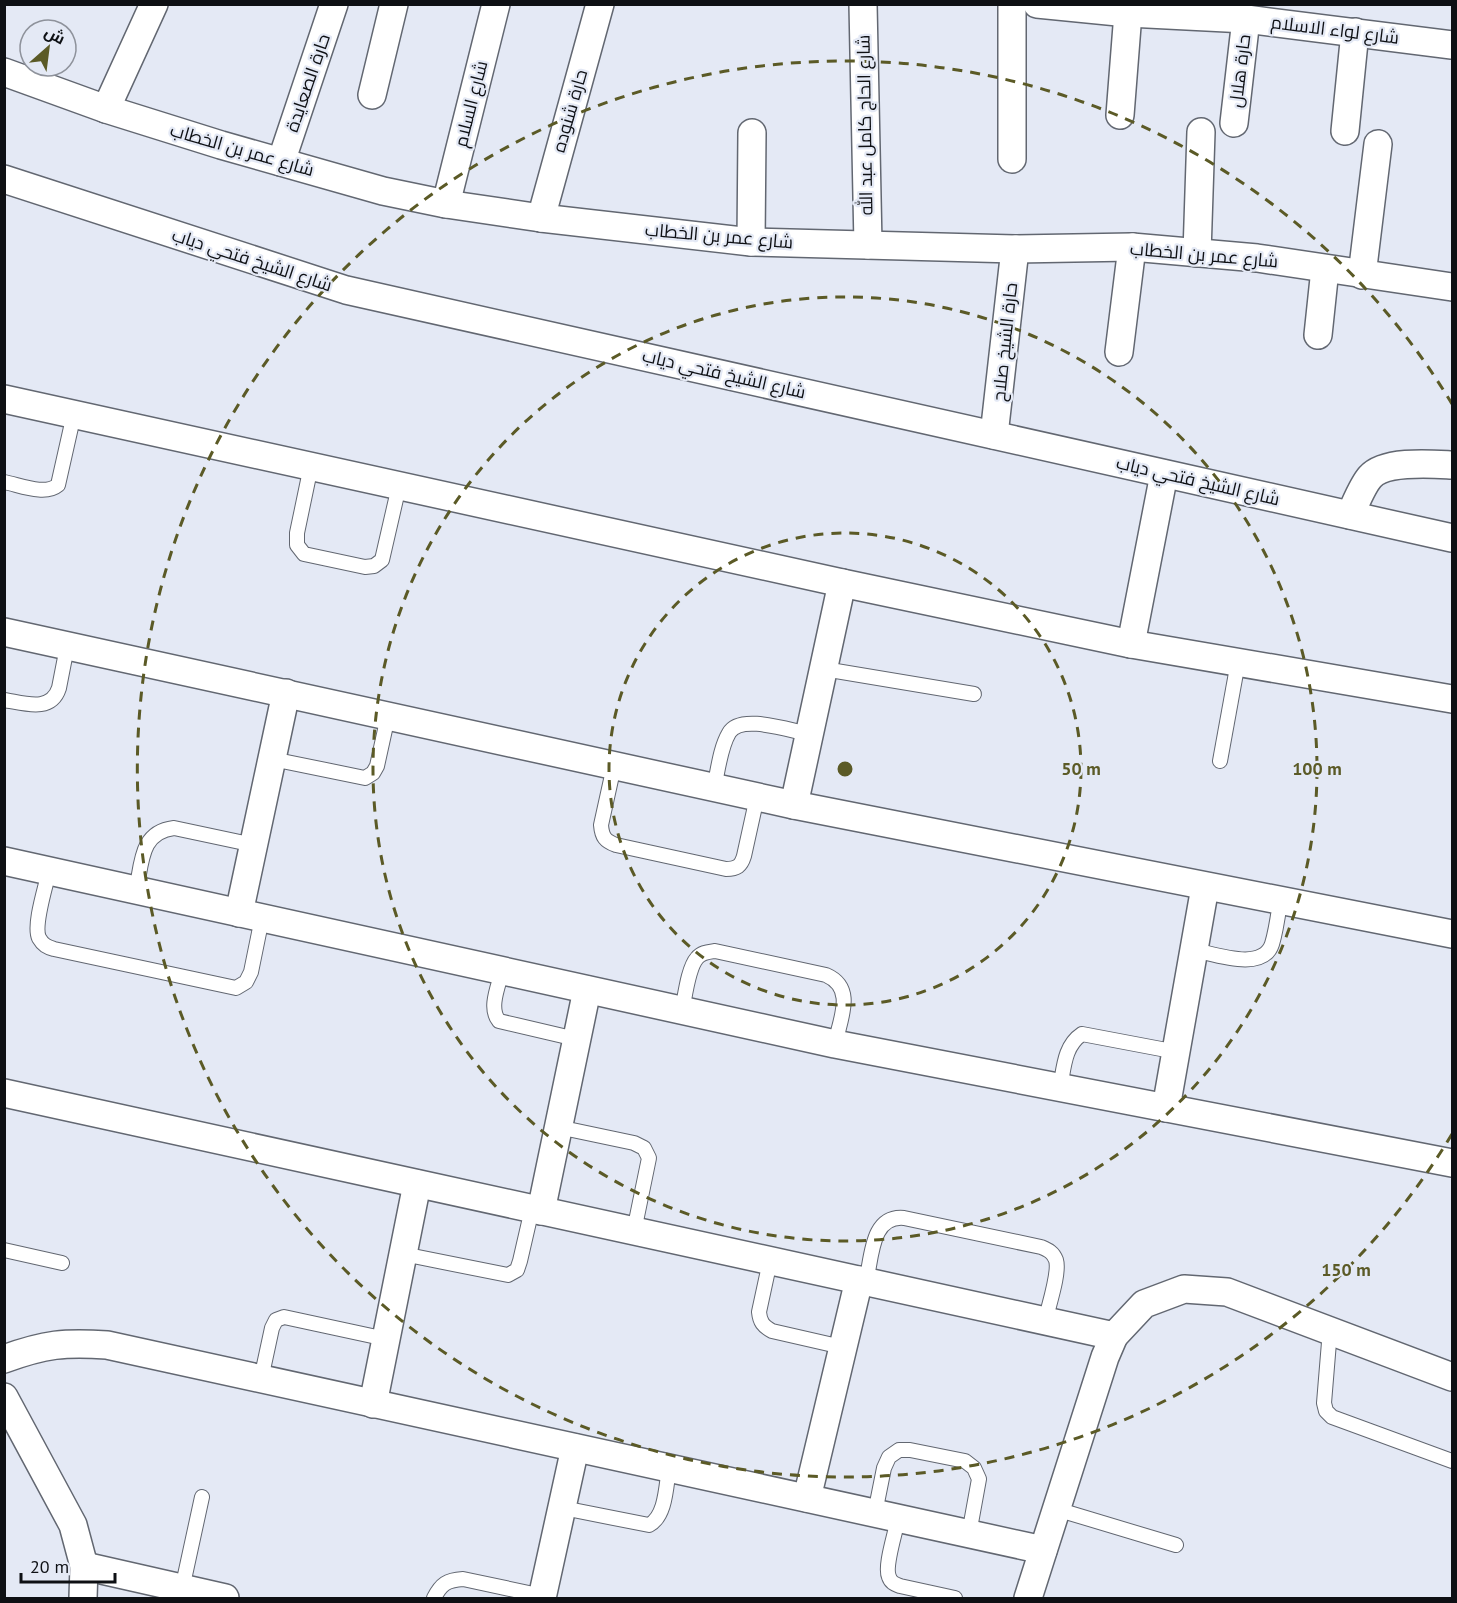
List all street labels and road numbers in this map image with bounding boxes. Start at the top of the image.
street label: شارع لواء الاسلام [1269,10,1401,50]
street label: حارة الصعايدة [280,31,335,135]
street label: حارة هلال [1224,33,1255,109]
street label: شارع الحاج كامل عبد الله [851,35,879,215]
street label: شارع السلام [449,58,493,150]
street label: حارة شنوده [547,67,592,155]
street label: شارع عمر بن الخطاب [167,118,317,182]
street label: شارع عمر بن الخطاب [644,218,794,254]
street label: شارع الشيخ فتحي دياب [168,223,335,299]
street label: شارع عمر بن الخطاب [1129,237,1279,273]
street label: حارة الشيخ صلاح [987,281,1023,403]
street label: شارع الشيخ فتحي دياب [639,344,808,406]
street label: شارع الشيخ فتحي دياب [1113,451,1282,513]

